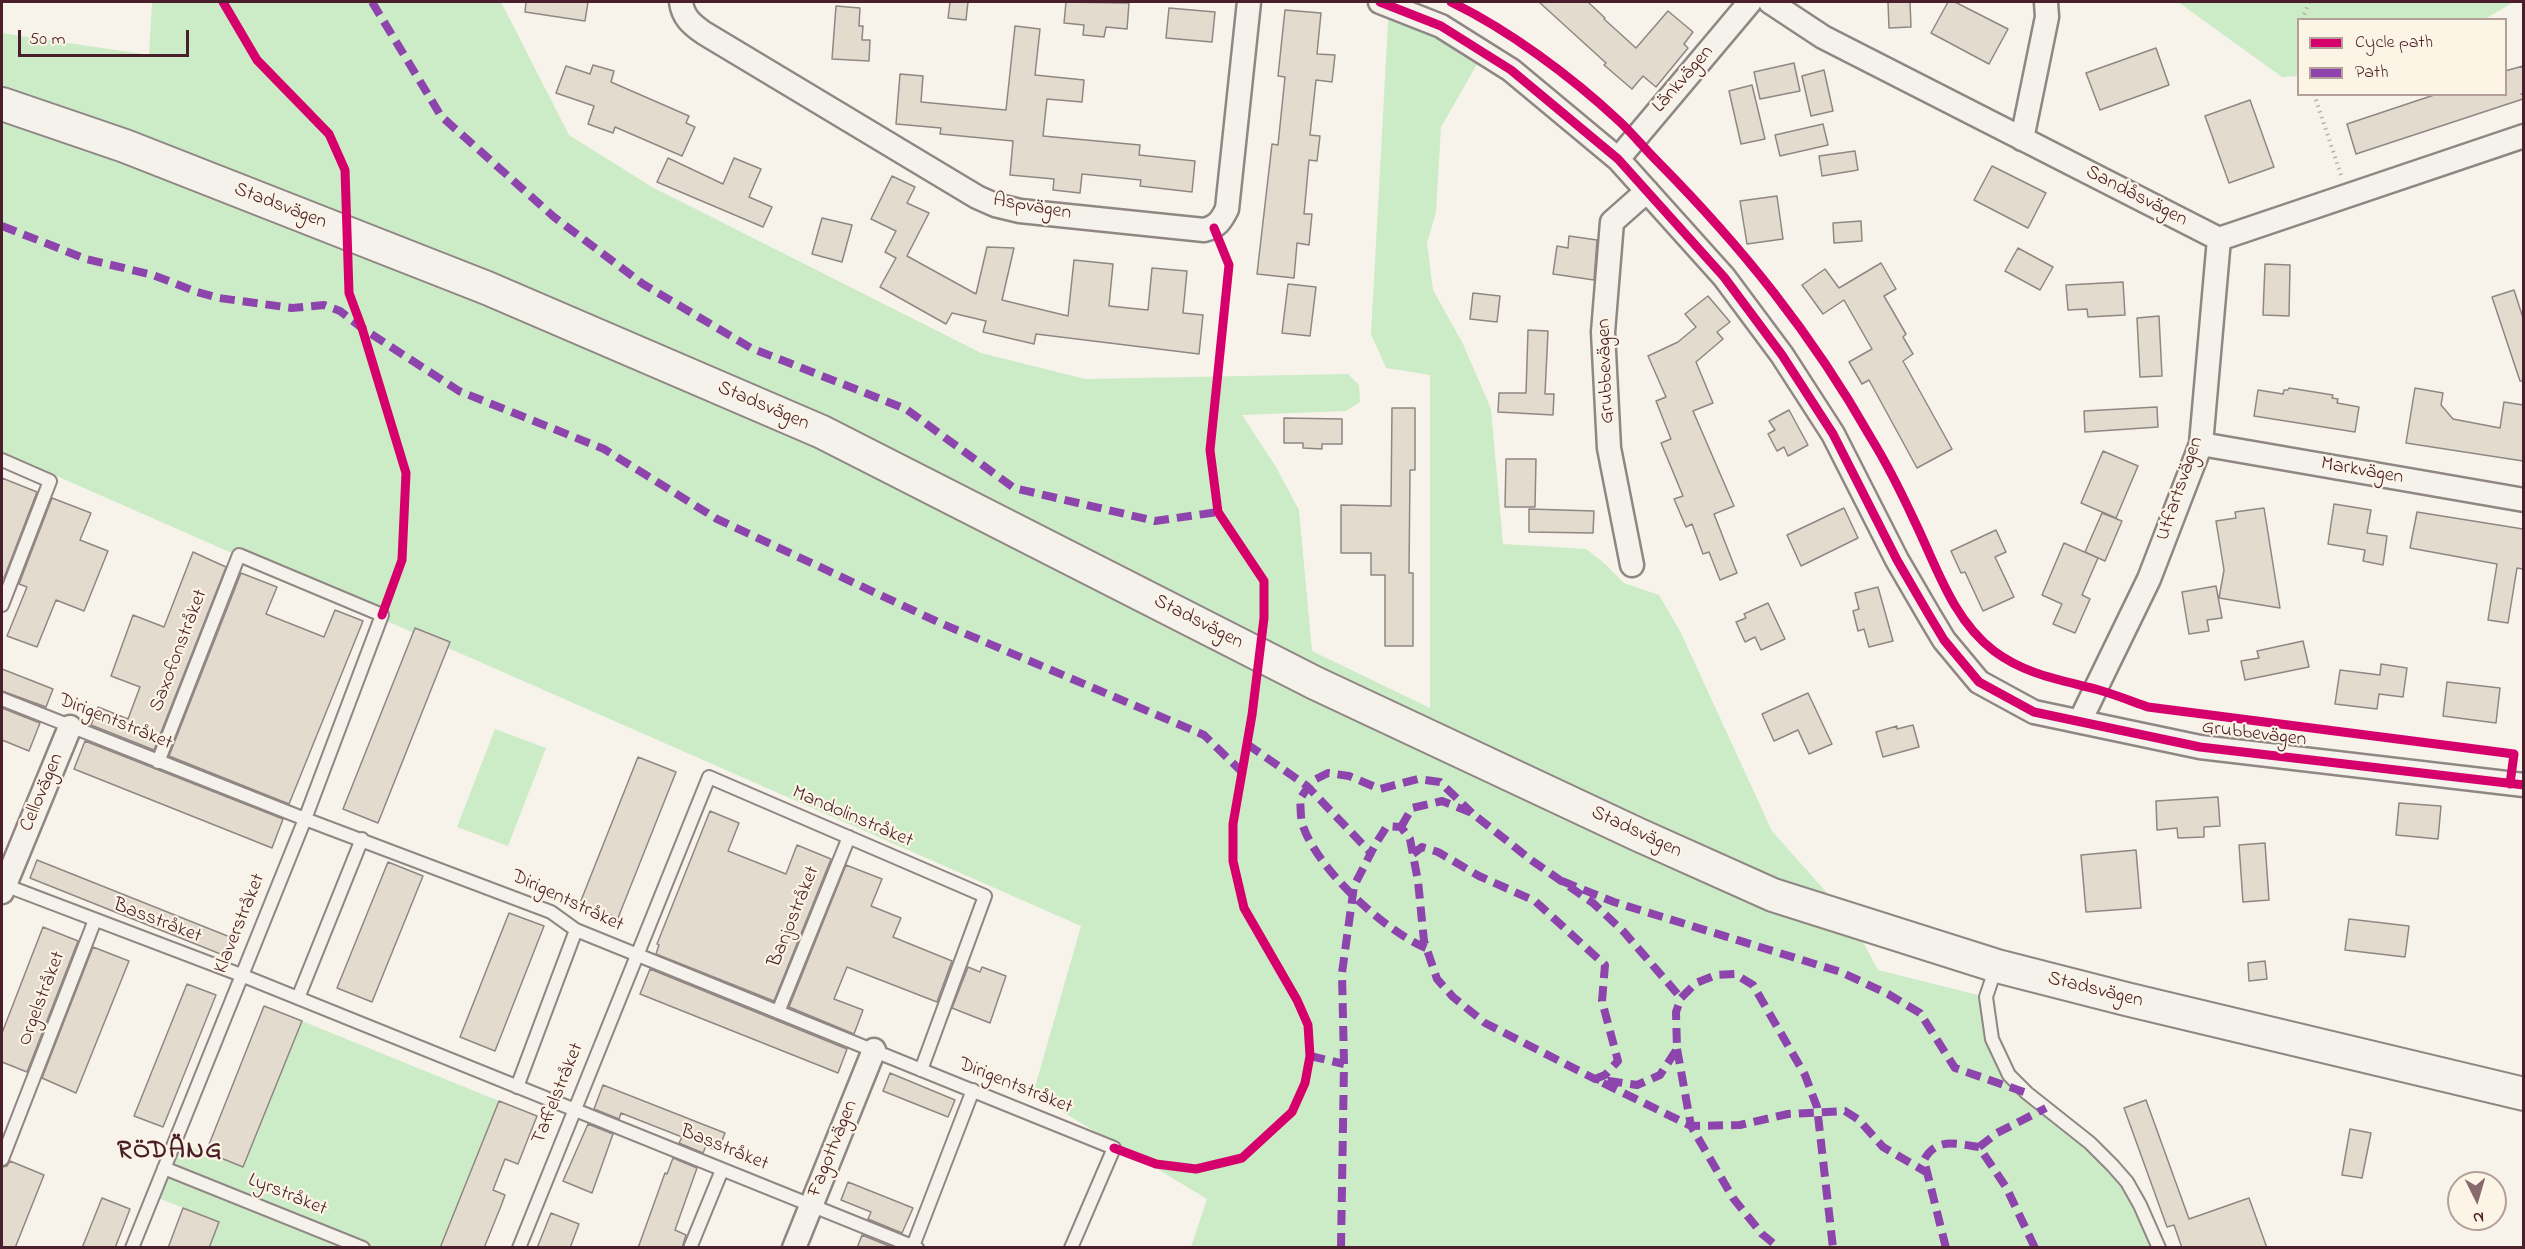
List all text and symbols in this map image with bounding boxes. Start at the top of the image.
scale bar [21,18,192,56]
legend [2297,18,2507,96]
text: 50 m [29,27,66,53]
text: Cycle path [2355,30,2433,56]
street label: Länkvägen [1648,41,1720,119]
text: Path [2355,60,2389,86]
street label: Sandåsvägen [2081,161,2191,233]
street label: Stadsvägen [230,178,330,236]
street label: Aspvägen [991,189,1073,227]
street label: Grubbevägen [1593,318,1621,424]
street label: Stadsvägen [713,377,813,437]
street label: Utfartsvägen [2152,434,2210,544]
street label: Markvägen [2319,453,2405,491]
street label: Saxofonstråket [146,586,214,716]
street label: Stadsvägen [1149,590,1247,656]
street label: Dirigentstråket [54,689,176,757]
street label: Grubbevägen [2200,717,2308,753]
street label: Cellovägen [16,750,70,836]
street label: Mandolinstråket [788,782,916,854]
street label: Stadsvägen [1587,802,1685,864]
street label: Banjostråket [764,863,826,971]
street label: Dirigentstråket [507,866,627,938]
street label: Klaverstråket [210,871,272,977]
street label: Basstråket [109,894,205,950]
street label: Orgelstråket [14,948,72,1050]
street label: Stadsvägen [2045,968,2145,1014]
street label: Taffelstråket [528,1040,590,1148]
street label: Dirigentstråket [954,1053,1076,1121]
street label: Fagottvägen [804,1097,864,1201]
street label: Basstråket [676,1120,772,1178]
district label: RÖDÄNG [117,1137,223,1169]
street label: Lyrstråket [244,1169,330,1223]
north arrow [2447,1171,2507,1231]
text: N [2472,1205,2485,1229]

